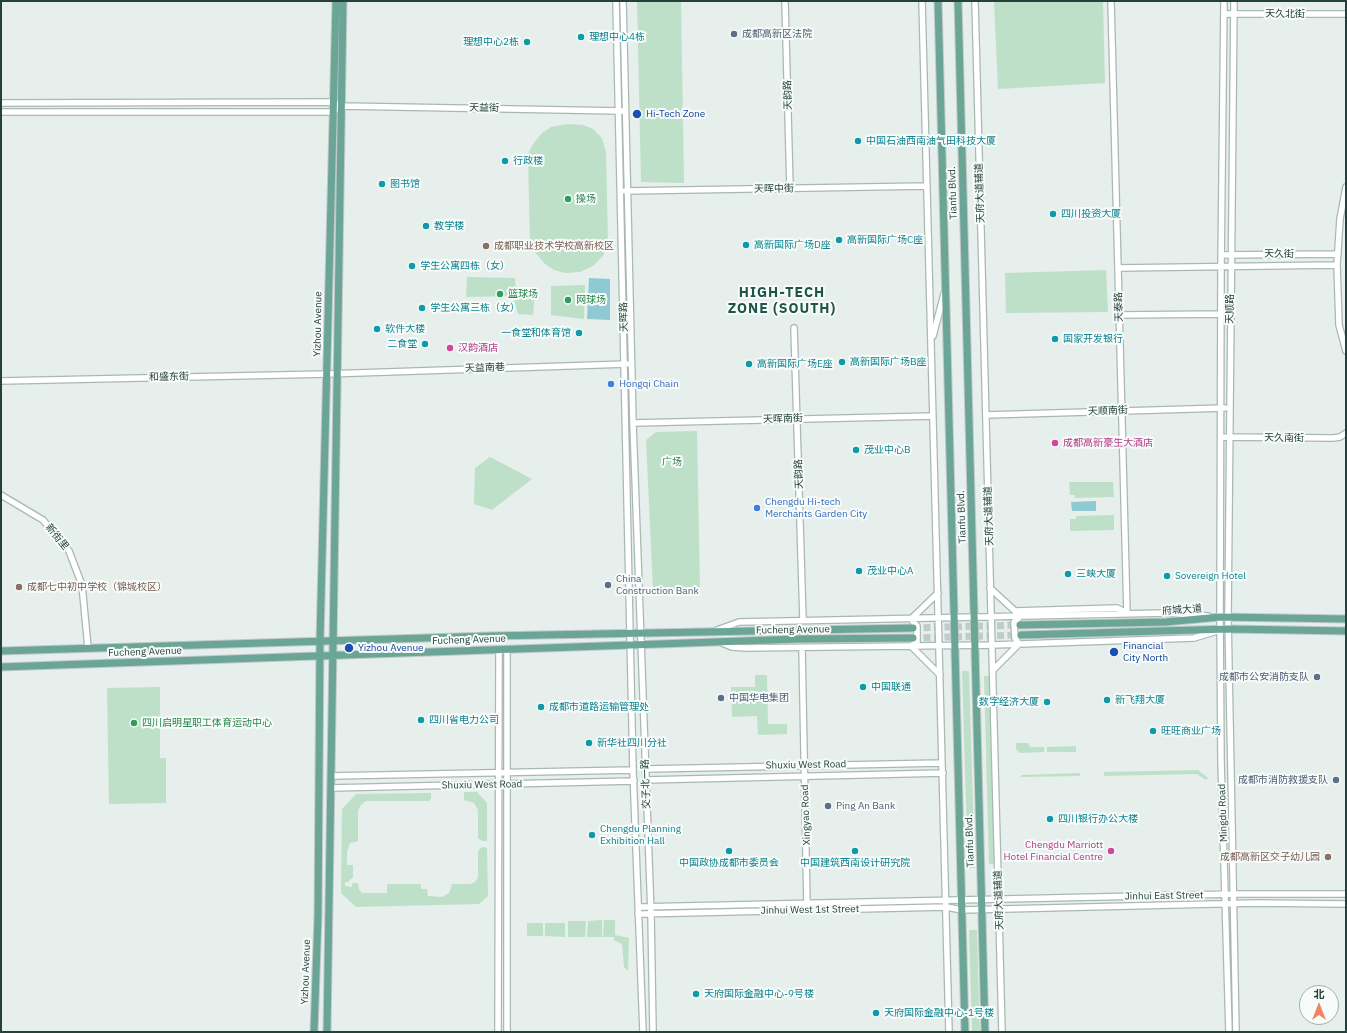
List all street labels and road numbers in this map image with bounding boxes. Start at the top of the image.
street label: 天久北街 [1265,8,1305,20]
street label: 天韵路 [782,80,794,110]
street label: 天益街 [469,102,499,114]
street label: 天府大道辅道 [973,163,987,223]
street label: Tianfu Blvd. [946,166,960,220]
street label: 天晖中街 [754,183,794,195]
street label: 天久街 [1264,248,1294,260]
street label: Yizhou Avenue [311,291,325,357]
street label: 天泰路 [1113,292,1125,322]
street label: 天顺路 [1224,294,1236,324]
street label: 天晖路 [618,302,630,332]
street label: 天益南巷 [465,361,505,375]
street label: 和盛东街 [149,371,189,383]
street label: 天顺南街 [1088,404,1128,418]
street label: 天晖南街 [763,412,803,426]
street label: 天久南街 [1264,432,1304,444]
street label: 天韵路 [792,459,806,489]
street label: 天府大道辅道 [982,486,996,546]
street label: Tianfu Blvd. [955,490,969,544]
street label: 新街里 [43,522,71,552]
street label: 府城大道 [1162,603,1202,617]
street label: Fucheng Avenue [756,623,830,637]
street label: Fucheng Avenue [432,633,506,647]
street label: Fucheng Avenue [108,645,182,659]
street label: Shuxiu West Road [766,758,846,772]
street label: 交子北一路 [639,759,653,809]
street label: Shuxiu West Road [442,778,522,792]
street label: Xingyao Road [799,784,813,846]
street label: Mingdu Road [1216,784,1230,842]
street label: Tianfu Blvd. [963,814,977,868]
street label: 天府大道辅道 [992,870,1006,930]
street label: Jinhui East Street [1125,889,1203,903]
street label: Jinhui West 1st Street [761,903,859,917]
street label: Yizhou Avenue [299,939,313,1005]

